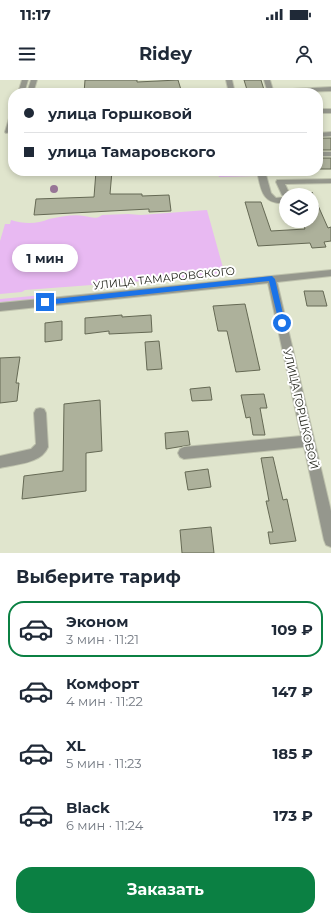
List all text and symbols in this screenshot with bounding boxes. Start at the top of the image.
text: 11:17 [20,5,51,24]
icon: menu [16,43,38,65]
text: Ridey [139,43,192,65]
icon: person [293,43,315,65]
text: улица Горшковой [48,104,192,123]
text: улица Тамаровского [48,142,215,161]
map controls [279,188,319,228]
button: layers [279,188,319,228]
callout: 1 мин [12,244,78,272]
text: 1 мин [26,250,64,266]
street label: УЛИЦА ТАМАРОВСКОГО [92,264,236,292]
route end [36,293,54,311]
route start [273,314,291,332]
street label: УЛИЦА ГОРШКОВОЙ [280,348,322,470]
text: Выберите тариф [16,566,181,588]
icon: car [18,611,54,647]
text: Эконом [66,612,128,631]
text: 109 ₽ [271,620,313,639]
text: 3 мин · 11:21 [66,631,139,647]
icon: car [18,673,54,709]
text: Комфорт [66,674,139,693]
text: 147 ₽ [272,682,313,701]
text: 4 мин · 11:22 [66,693,143,709]
icon: car [18,735,54,771]
text: XL [66,736,85,755]
text: 185 ₽ [272,744,313,763]
text: 5 мин · 11:23 [66,755,142,771]
icon: car [18,797,54,833]
text: Black [66,798,110,817]
text: 173 ₽ [273,806,313,825]
text: 6 мин · 11:24 [66,817,143,833]
button: Заказать [16,867,315,913]

